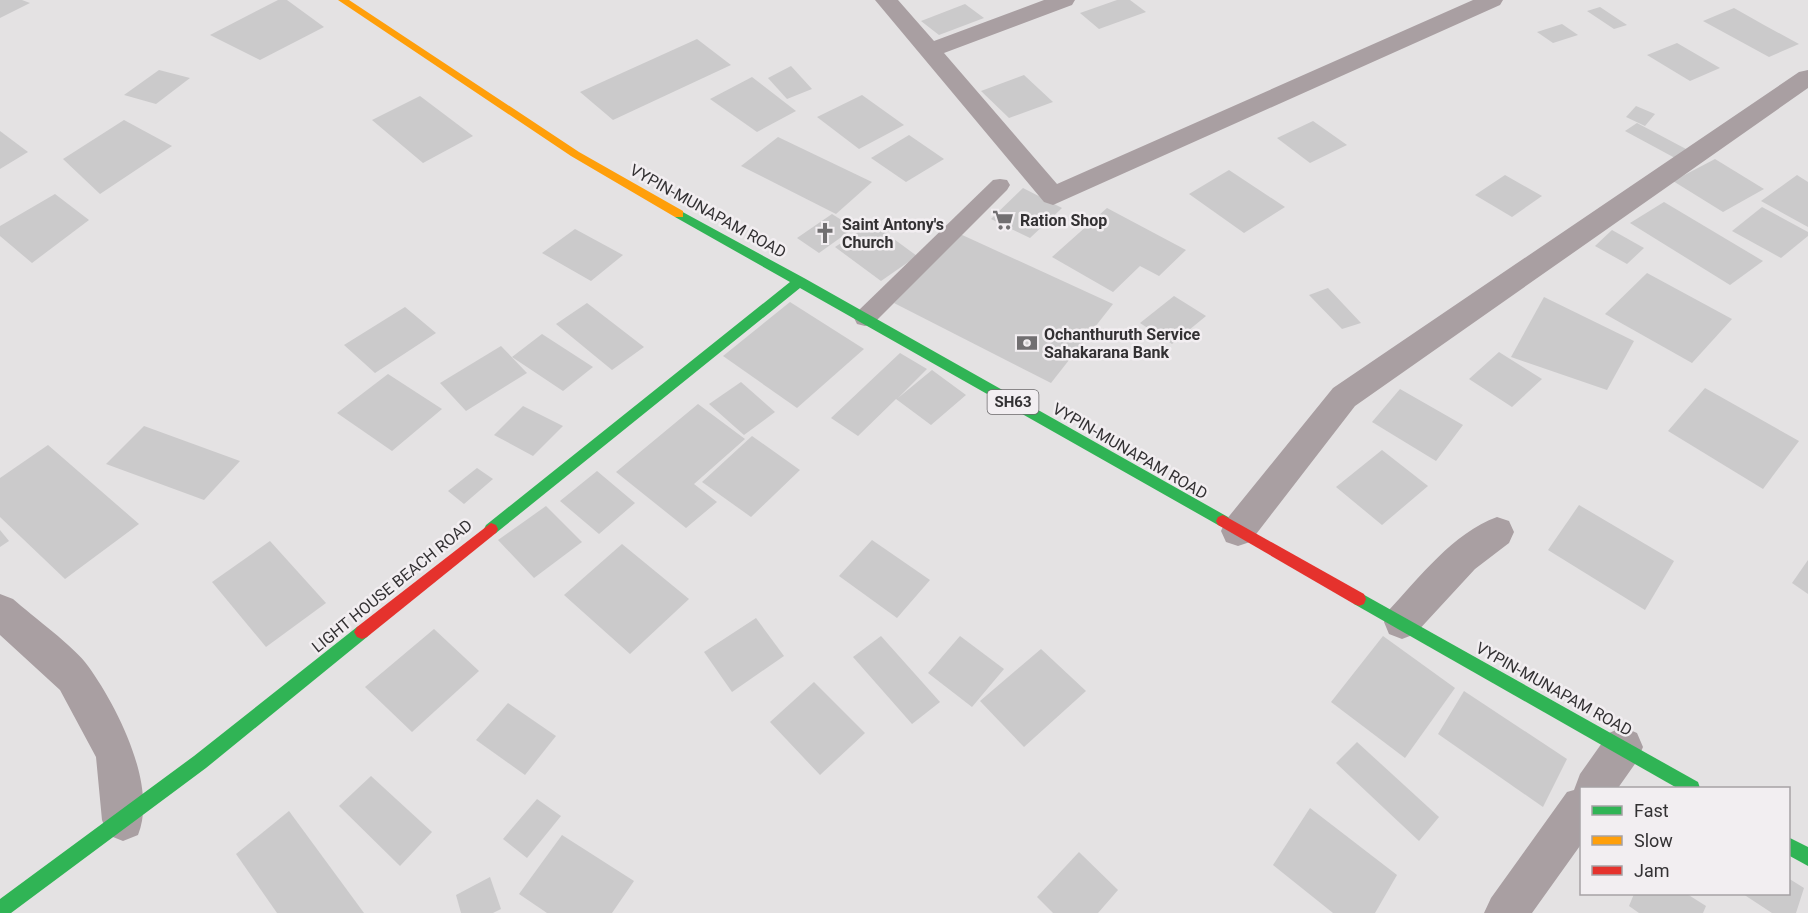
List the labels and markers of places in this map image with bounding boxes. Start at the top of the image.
supermarket icon: Ration Shop [991,208,1015,232]
place label: Ration Shop [1020,211,1107,230]
place label: Saint Antony's Church [842,215,944,252]
church icon: Saint Antony's Church [813,221,837,245]
place label: Ochanthuruth Service Sahakarana Bank [1044,325,1201,362]
bank icon: Ochanthuruth Service Sahakarana Bank [1015,331,1039,355]

